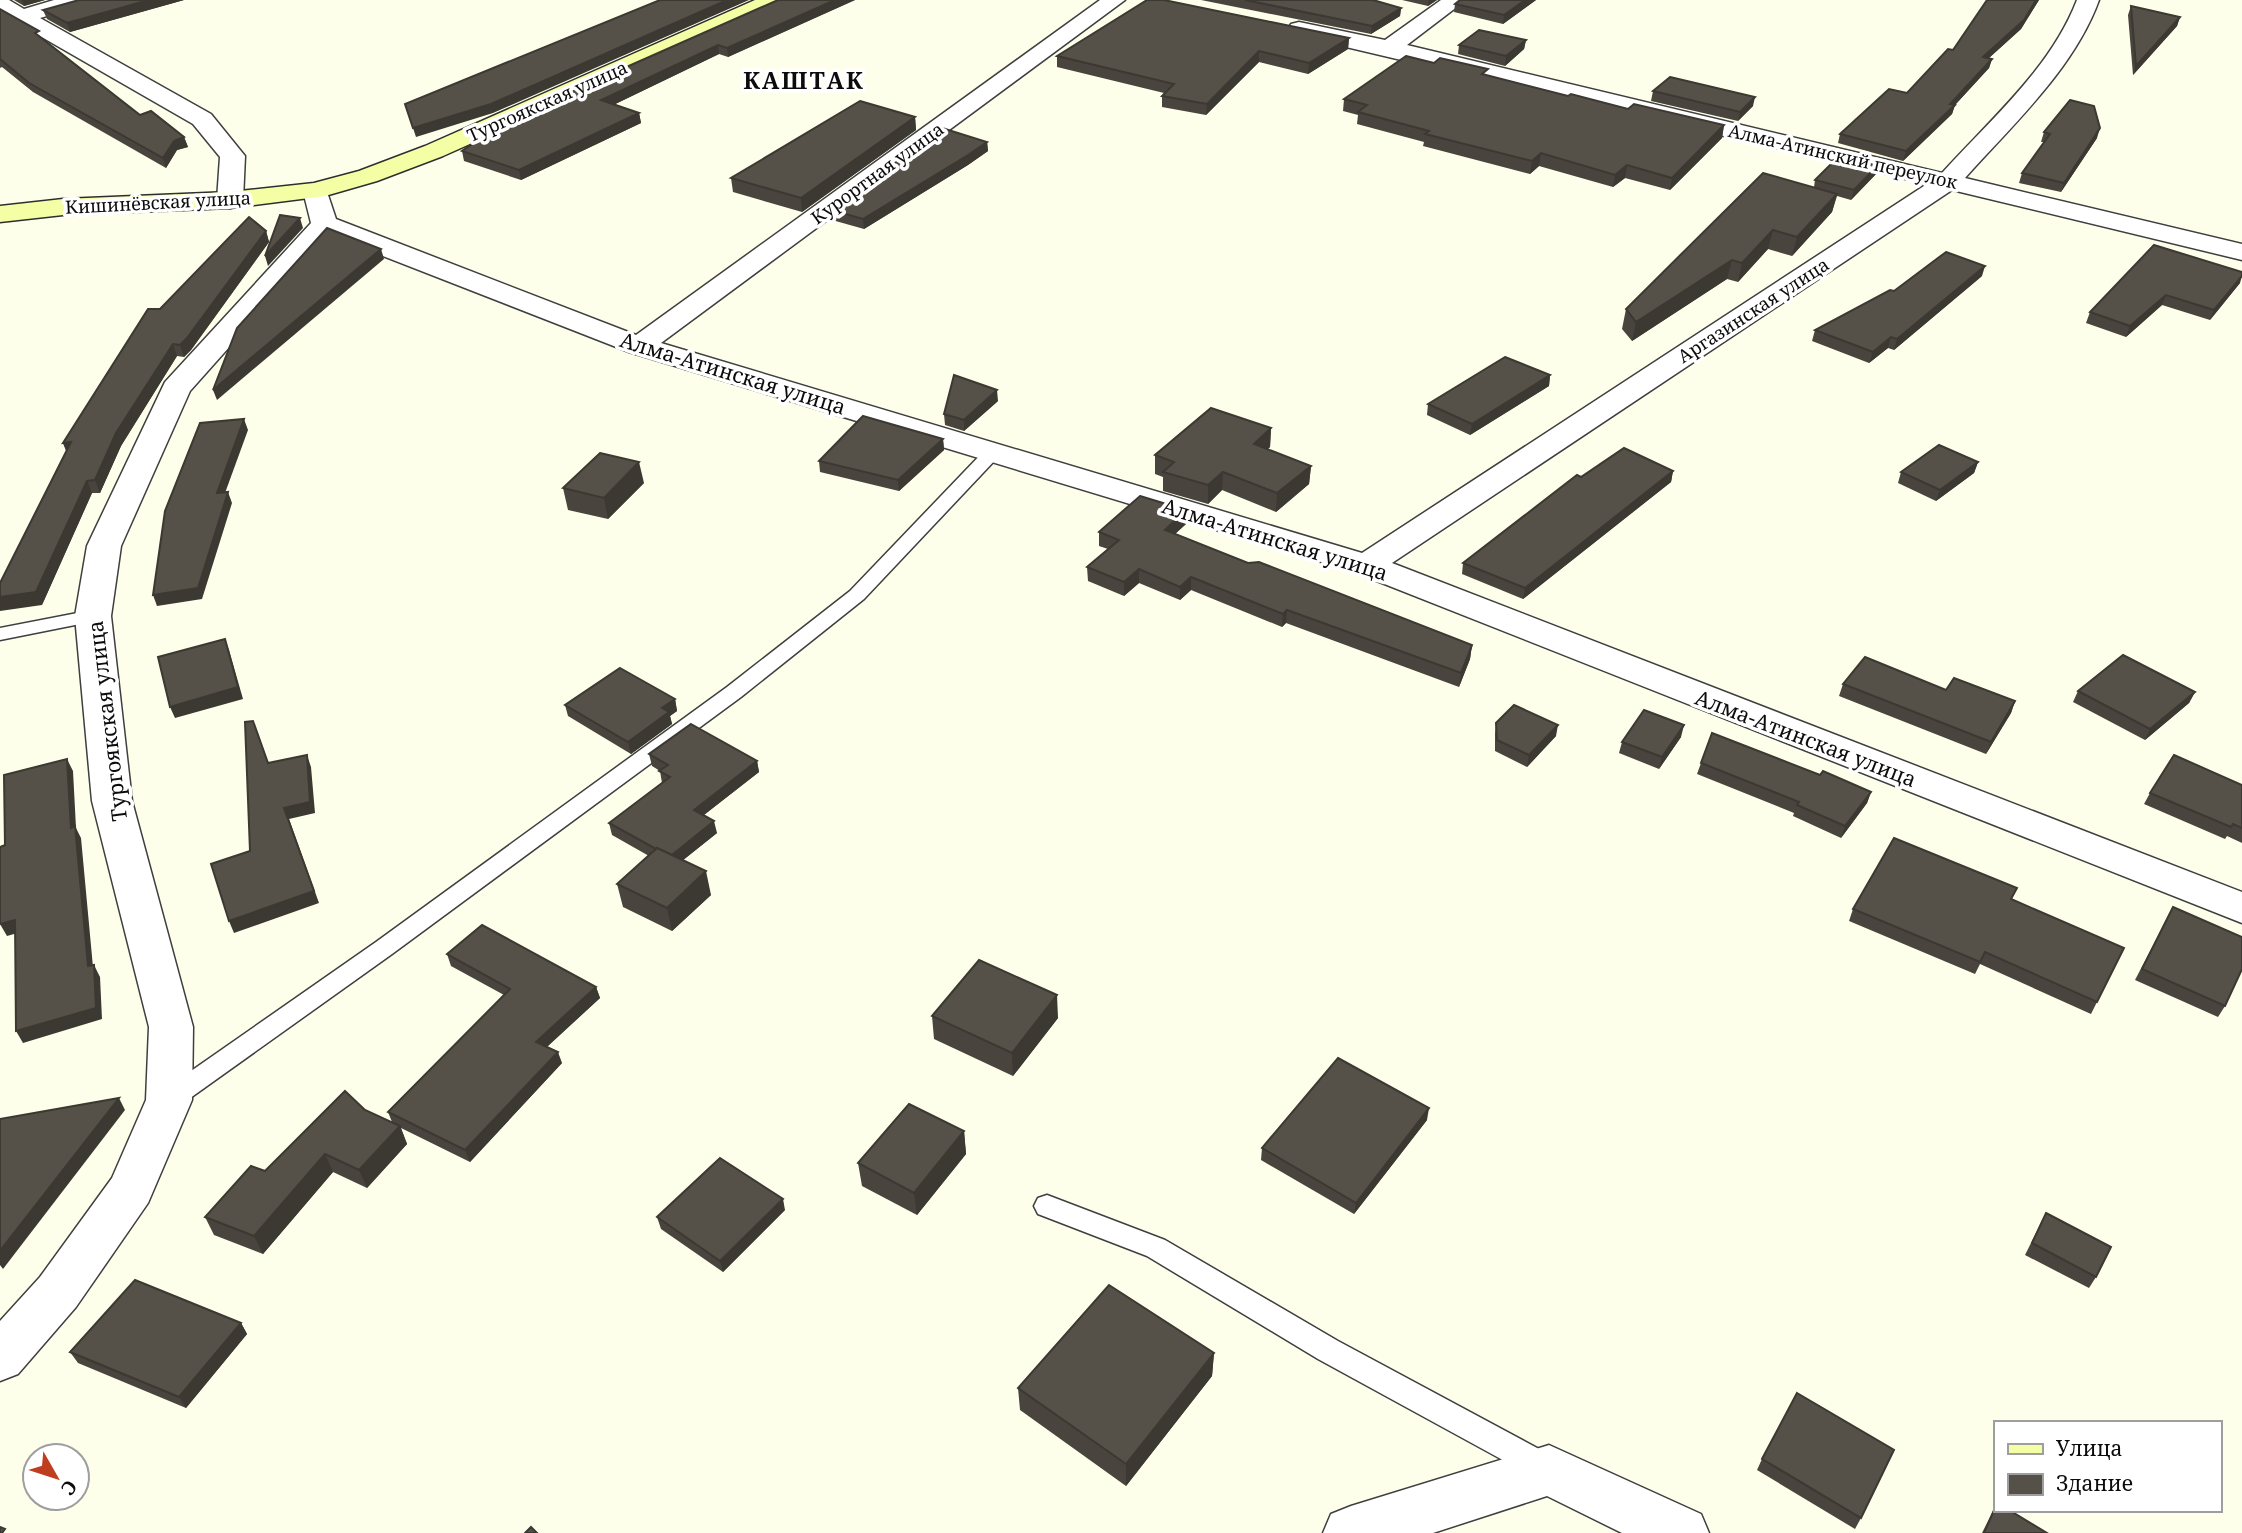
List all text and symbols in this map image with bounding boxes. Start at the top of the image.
street label: Тургоякская улица [463,55,631,147]
district label: КАШТАК [743,64,865,96]
street label: Курортная улица [806,117,948,229]
street label: Алма-Атинский переулок [1726,118,1960,194]
street label: Кишинёвская улица [65,185,251,219]
street label: Аргазинская улица [1673,252,1833,368]
street label: Алма-Атинская улица [617,325,849,421]
street label: Алма-Атинская улица [1159,491,1391,587]
street label: Тургоякская улица [81,619,133,823]
street label: Алма-Атинская улица [1691,683,1921,793]
legend [1994,1421,2221,1512]
text: Улица [2056,1434,2123,1462]
north arrow [21,1442,91,1512]
text: Здание [2056,1469,2133,1497]
text: С [55,1475,83,1501]

